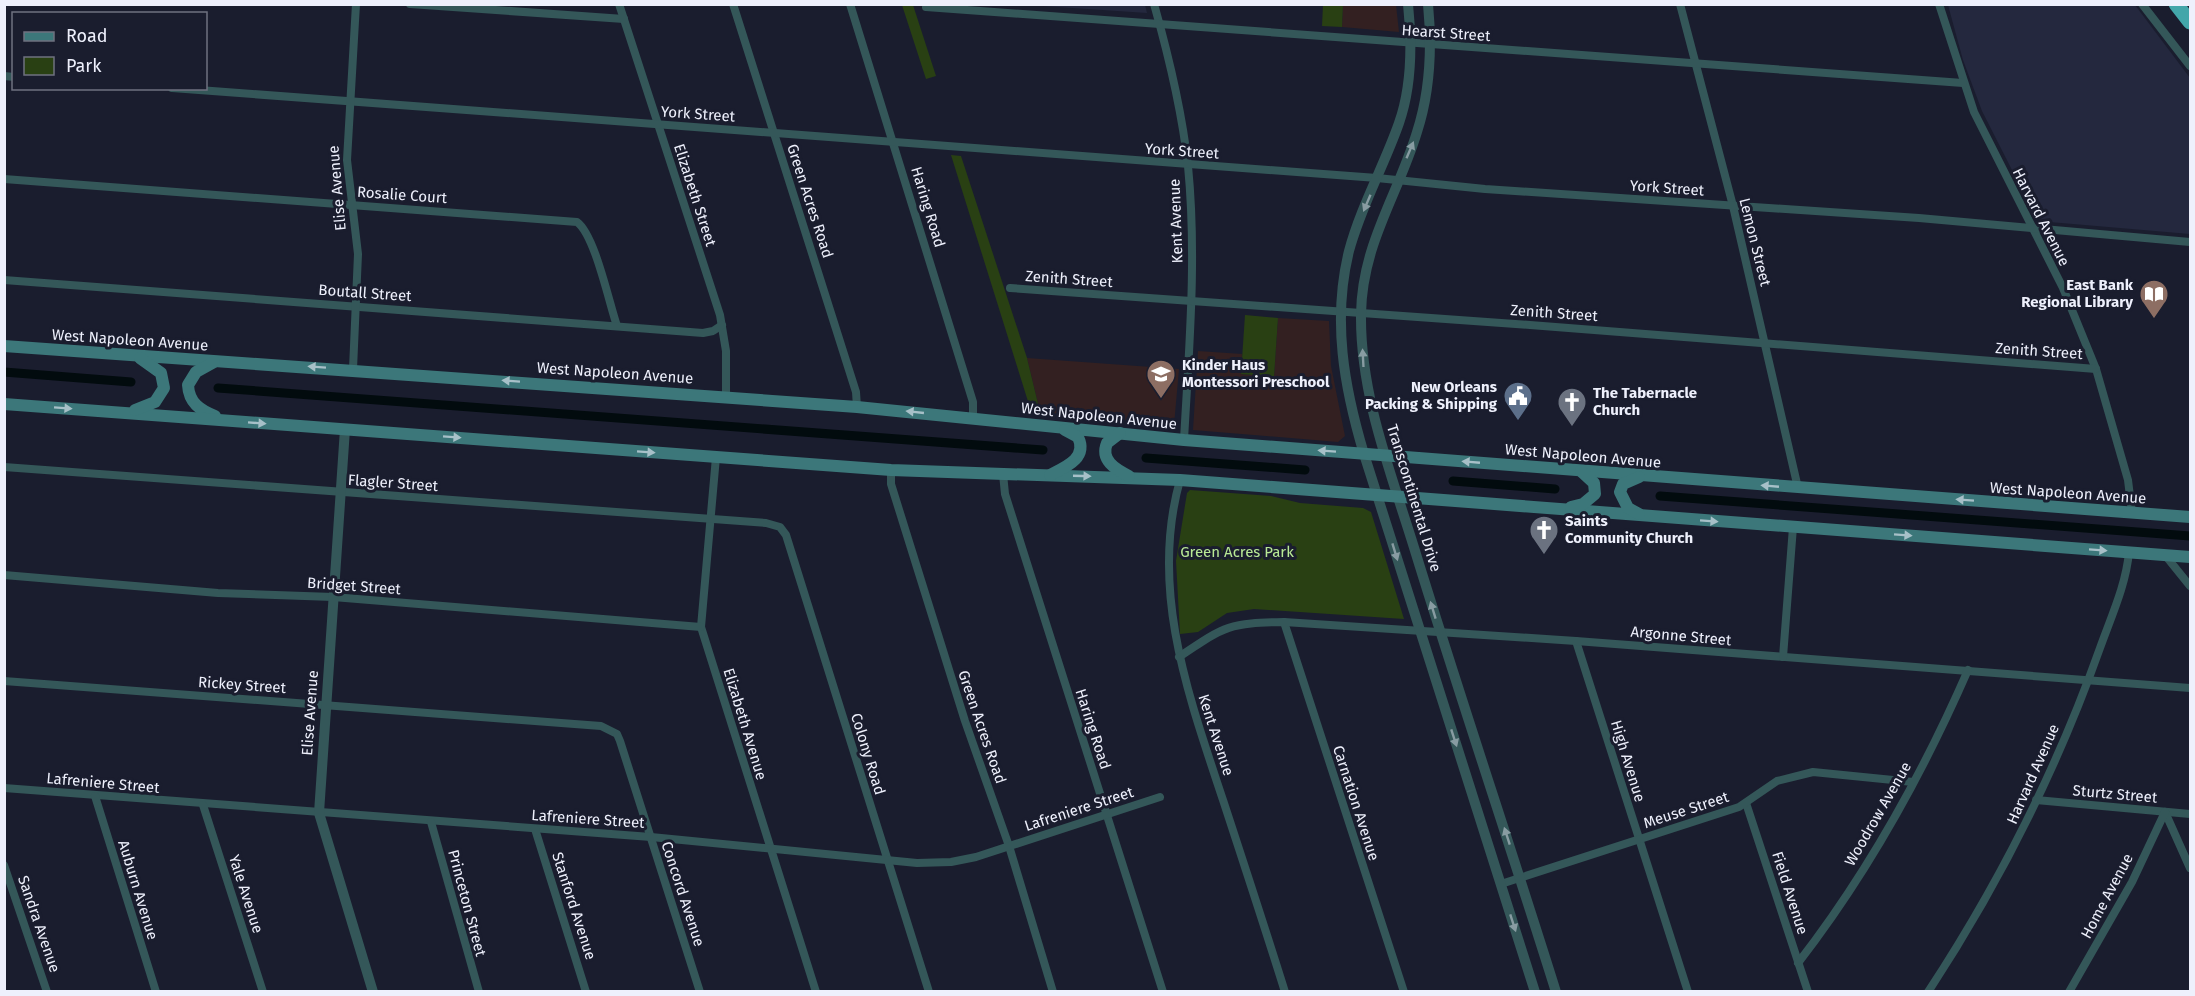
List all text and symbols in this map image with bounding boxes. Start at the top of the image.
legend [12,12,207,90]
street label: Hearst Street [1401,21,1492,45]
text: Road [66,25,108,47]
text: Park [66,55,102,77]
street label: York Street [660,102,736,126]
street label: York Street [1144,139,1220,163]
street label: Elizabeth Street [670,141,720,249]
one-way arrow [1406,141,1415,159]
street label: Green Acres Road [783,142,837,260]
street label: Elise Avenue [324,145,350,231]
street label: Haring Road [907,164,949,250]
street label: Harvard Avenue [2009,165,2073,269]
street label: York Street [1629,176,1705,200]
street label: Kent Avenue [1166,178,1186,264]
street label: Rosalie Court [356,183,448,207]
one-way arrow [1362,194,1372,212]
street label: Lemon Street [1735,196,1775,289]
street label: Zenith Street [1025,267,1114,291]
place label: East Bank Regional Library [2021,276,2134,311]
library icon: East Bank Regional Library [2138,278,2170,320]
street label: Boutall Street [318,281,413,305]
street label: Zenith Street [1510,301,1599,325]
street label: West Napoleon Avenue [51,326,209,354]
street label: Zenith Street [1995,339,2084,363]
one-way arrow [1359,348,1368,367]
place label: Kinder Haus Montessori Preschool [1182,356,1330,391]
school or university icon: Kinder Haus Montessori Preschool [1145,358,1177,400]
street label: West Napoleon Avenue [536,359,694,387]
one-way arrow [307,362,326,371]
one-way arrow [502,376,521,385]
place label: New Orleans Packing & Shipping [1365,378,1498,413]
public building icon: New Orleans Packing & Shipping [1502,380,1534,422]
place label: The Tabernacle Church [1593,384,1697,419]
church icon: The Tabernacle Church [1556,386,1588,428]
street label: West Napoleon Avenue [1020,399,1178,433]
one-way arrow [53,403,72,413]
one-way arrow [905,407,924,417]
one-way arrow [248,418,267,428]
street label: Transcontinental Drive [1383,422,1445,574]
one-way arrow [442,432,461,442]
street label: West Napoleon Avenue [1504,440,1662,472]
one-way arrow [1318,446,1337,456]
one-way arrow [637,447,656,457]
one-way arrow [1462,457,1481,467]
street label: Flagler Street [347,471,439,495]
one-way arrow [1073,472,1092,481]
street label: West Napoleon Avenue [1989,479,2147,507]
one-way arrow [1761,481,1780,491]
one-way arrow [1955,496,1974,505]
place label: Saints Community Church [1565,512,1693,547]
church icon: Saints Community Church [1528,514,1560,556]
one-way arrow [1699,516,1718,525]
one-way arrow [1894,530,1913,540]
park label: Green Acres Park [1180,543,1294,561]
one-way arrow [1391,543,1400,561]
one-way arrow [2088,545,2107,554]
street label: Bridget Street [307,574,402,598]
one-way arrow [1428,601,1438,619]
street label: Argonne Street [1630,623,1733,649]
street label: Elizabeth Avenue [719,666,771,782]
street label: Green Acres Road [954,668,1010,786]
street label: Elise Avenue [298,670,322,756]
street label: Rickey Street [197,673,287,697]
street label: Haring Road [1072,686,1114,772]
street label: Kent Avenue [1194,692,1238,778]
street label: Colony Road [847,711,889,797]
street label: High Avenue [1607,718,1649,804]
street label: Harvard Avenue [2003,721,2063,827]
one-way arrow [1449,729,1459,747]
street label: Carnation Avenue [1329,743,1383,863]
street label: Woodrow Avenue [1841,759,1915,869]
street label: Lafreniere Street [46,769,161,797]
street label: Sturtz Street [2072,781,2159,807]
street label: Lafreniere Street [1022,783,1136,835]
street label: Meuse Street [1641,788,1731,832]
street label: Lafreniere Street [531,806,646,832]
one-way arrow [1502,827,1511,845]
street label: Auburn Avenue [114,838,162,942]
street label: Concord Avenue [658,839,708,949]
street label: Princeton Street [444,848,490,959]
street label: Field Avenue [1768,849,1812,937]
street label: Stanford Avenue [548,850,600,962]
street label: Home Avenue [2077,850,2137,942]
street label: Yale Avenue [225,853,267,935]
street label: Sandra Avenue [14,873,64,975]
one-way arrow [1509,914,1519,932]

